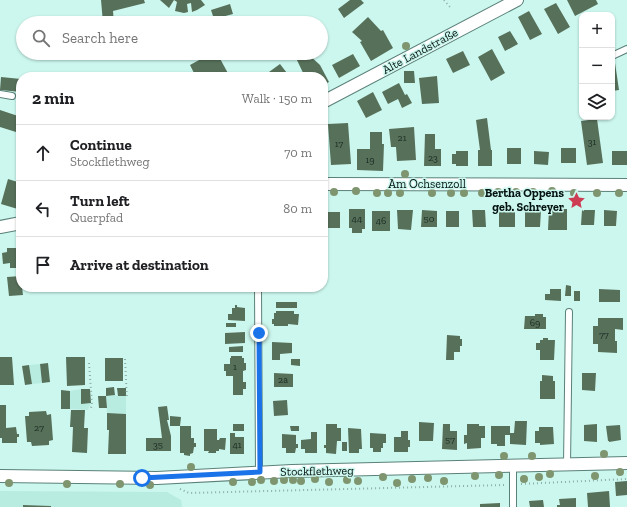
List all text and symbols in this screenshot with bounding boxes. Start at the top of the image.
map controls [579,12,615,120]
button: + [579,12,615,48]
search box [16,16,328,60]
street label: Alte Landstraße [380,25,461,77]
icon: search [30,27,52,49]
text: Search here [62,29,138,47]
button: − [579,48,615,84]
button: layers [579,84,615,120]
text: 2 min [32,88,74,108]
text: Walk · 150 m [242,91,312,106]
house number: 21 [398,132,407,144]
text: Continue [70,136,132,154]
house number: 31 [588,136,597,148]
house number: 17 [335,138,343,150]
icon: ahead [32,142,54,164]
text: 70 m [284,145,312,160]
house number: 23 [428,152,438,164]
text: Stockflethweg [70,154,150,169]
house number: 19 [365,154,375,166]
street label: Am Ochsenzoll [388,177,466,191]
place label: Bertha Oppens geb. Schreyer [485,186,565,214]
place icon: Bertha Oppens geb. Schreyer [567,190,587,210]
text: Turn left [70,192,130,210]
icon: left [32,198,54,220]
text: 80 m [283,201,312,216]
text: Querpfad [70,210,123,225]
house number: 44 [352,213,363,225]
house number: 50 [424,213,435,225]
house number: 46 [376,215,386,227]
icon: arrive [32,254,54,276]
text: Arrive at destination [70,256,209,274]
house number: 69 [530,317,540,329]
route end [250,324,268,342]
house number: 77 [599,329,609,341]
house number: 1 [233,361,237,373]
house number: 2a [278,374,288,386]
house number: 27 [34,422,44,434]
house number: 57 [445,434,455,446]
house number: 35 [153,439,163,451]
house number: 41 [232,439,242,451]
street label: Stockflethweg [280,463,354,479]
route start [133,469,151,487]

